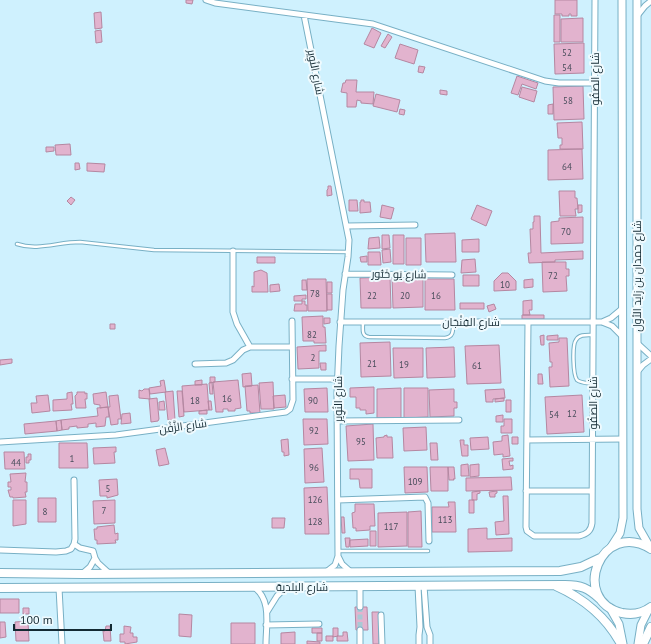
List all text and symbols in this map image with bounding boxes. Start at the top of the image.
street label: شارع النُوِير [303,47,327,96]
house number: 52 [562,47,572,58]
street label: شارع الصفُو [588,53,603,106]
house number: 54 [562,62,572,73]
house number: 58 [563,95,573,106]
house number: 64 [562,161,572,172]
street label: شارع حمدان بن زايد الأول [630,220,645,332]
house number: 70 [561,226,571,237]
street label: شارع يَو خَنُّور [370,267,427,282]
house number: 72 [548,270,558,281]
house number: 10 [500,279,510,290]
house number: 78 [310,288,320,299]
house number: 22 [367,290,377,301]
house number: 20 [400,290,410,301]
house number: 16 [431,290,441,301]
street label: شارع الفِنْجَان [442,315,500,330]
house number: 82 [307,329,317,340]
house number: 2 [311,352,316,363]
house number: 21 [367,358,377,369]
house number: 19 [399,359,409,370]
house number: 61 [472,360,482,371]
street label: شارع النُوِير [331,376,346,423]
street label: شارع الصفُو [586,377,601,430]
house number: 16 [222,393,232,404]
house number: 18 [190,395,200,406]
house number: 90 [308,395,318,406]
house number: 12 [567,408,577,419]
house number: 54 [549,409,559,420]
street label: شارع الزَّفْن [158,415,208,437]
house number: 92 [309,425,319,436]
house number: 95 [356,436,366,447]
house number: 1 [70,453,75,464]
house number: 44 [11,457,21,468]
house number: 96 [309,462,319,473]
house number: 109 [408,476,422,487]
house number: 5 [106,483,111,494]
house number: 126 [308,494,322,505]
house number: 7 [102,505,107,516]
house number: 8 [43,506,48,517]
house number: 113 [438,514,452,525]
house number: 128 [308,516,322,527]
house number: 117 [384,521,398,532]
street label: شارع البلدية [276,580,328,595]
scale bar [14,606,111,632]
text: 100 m [20,612,53,627]

